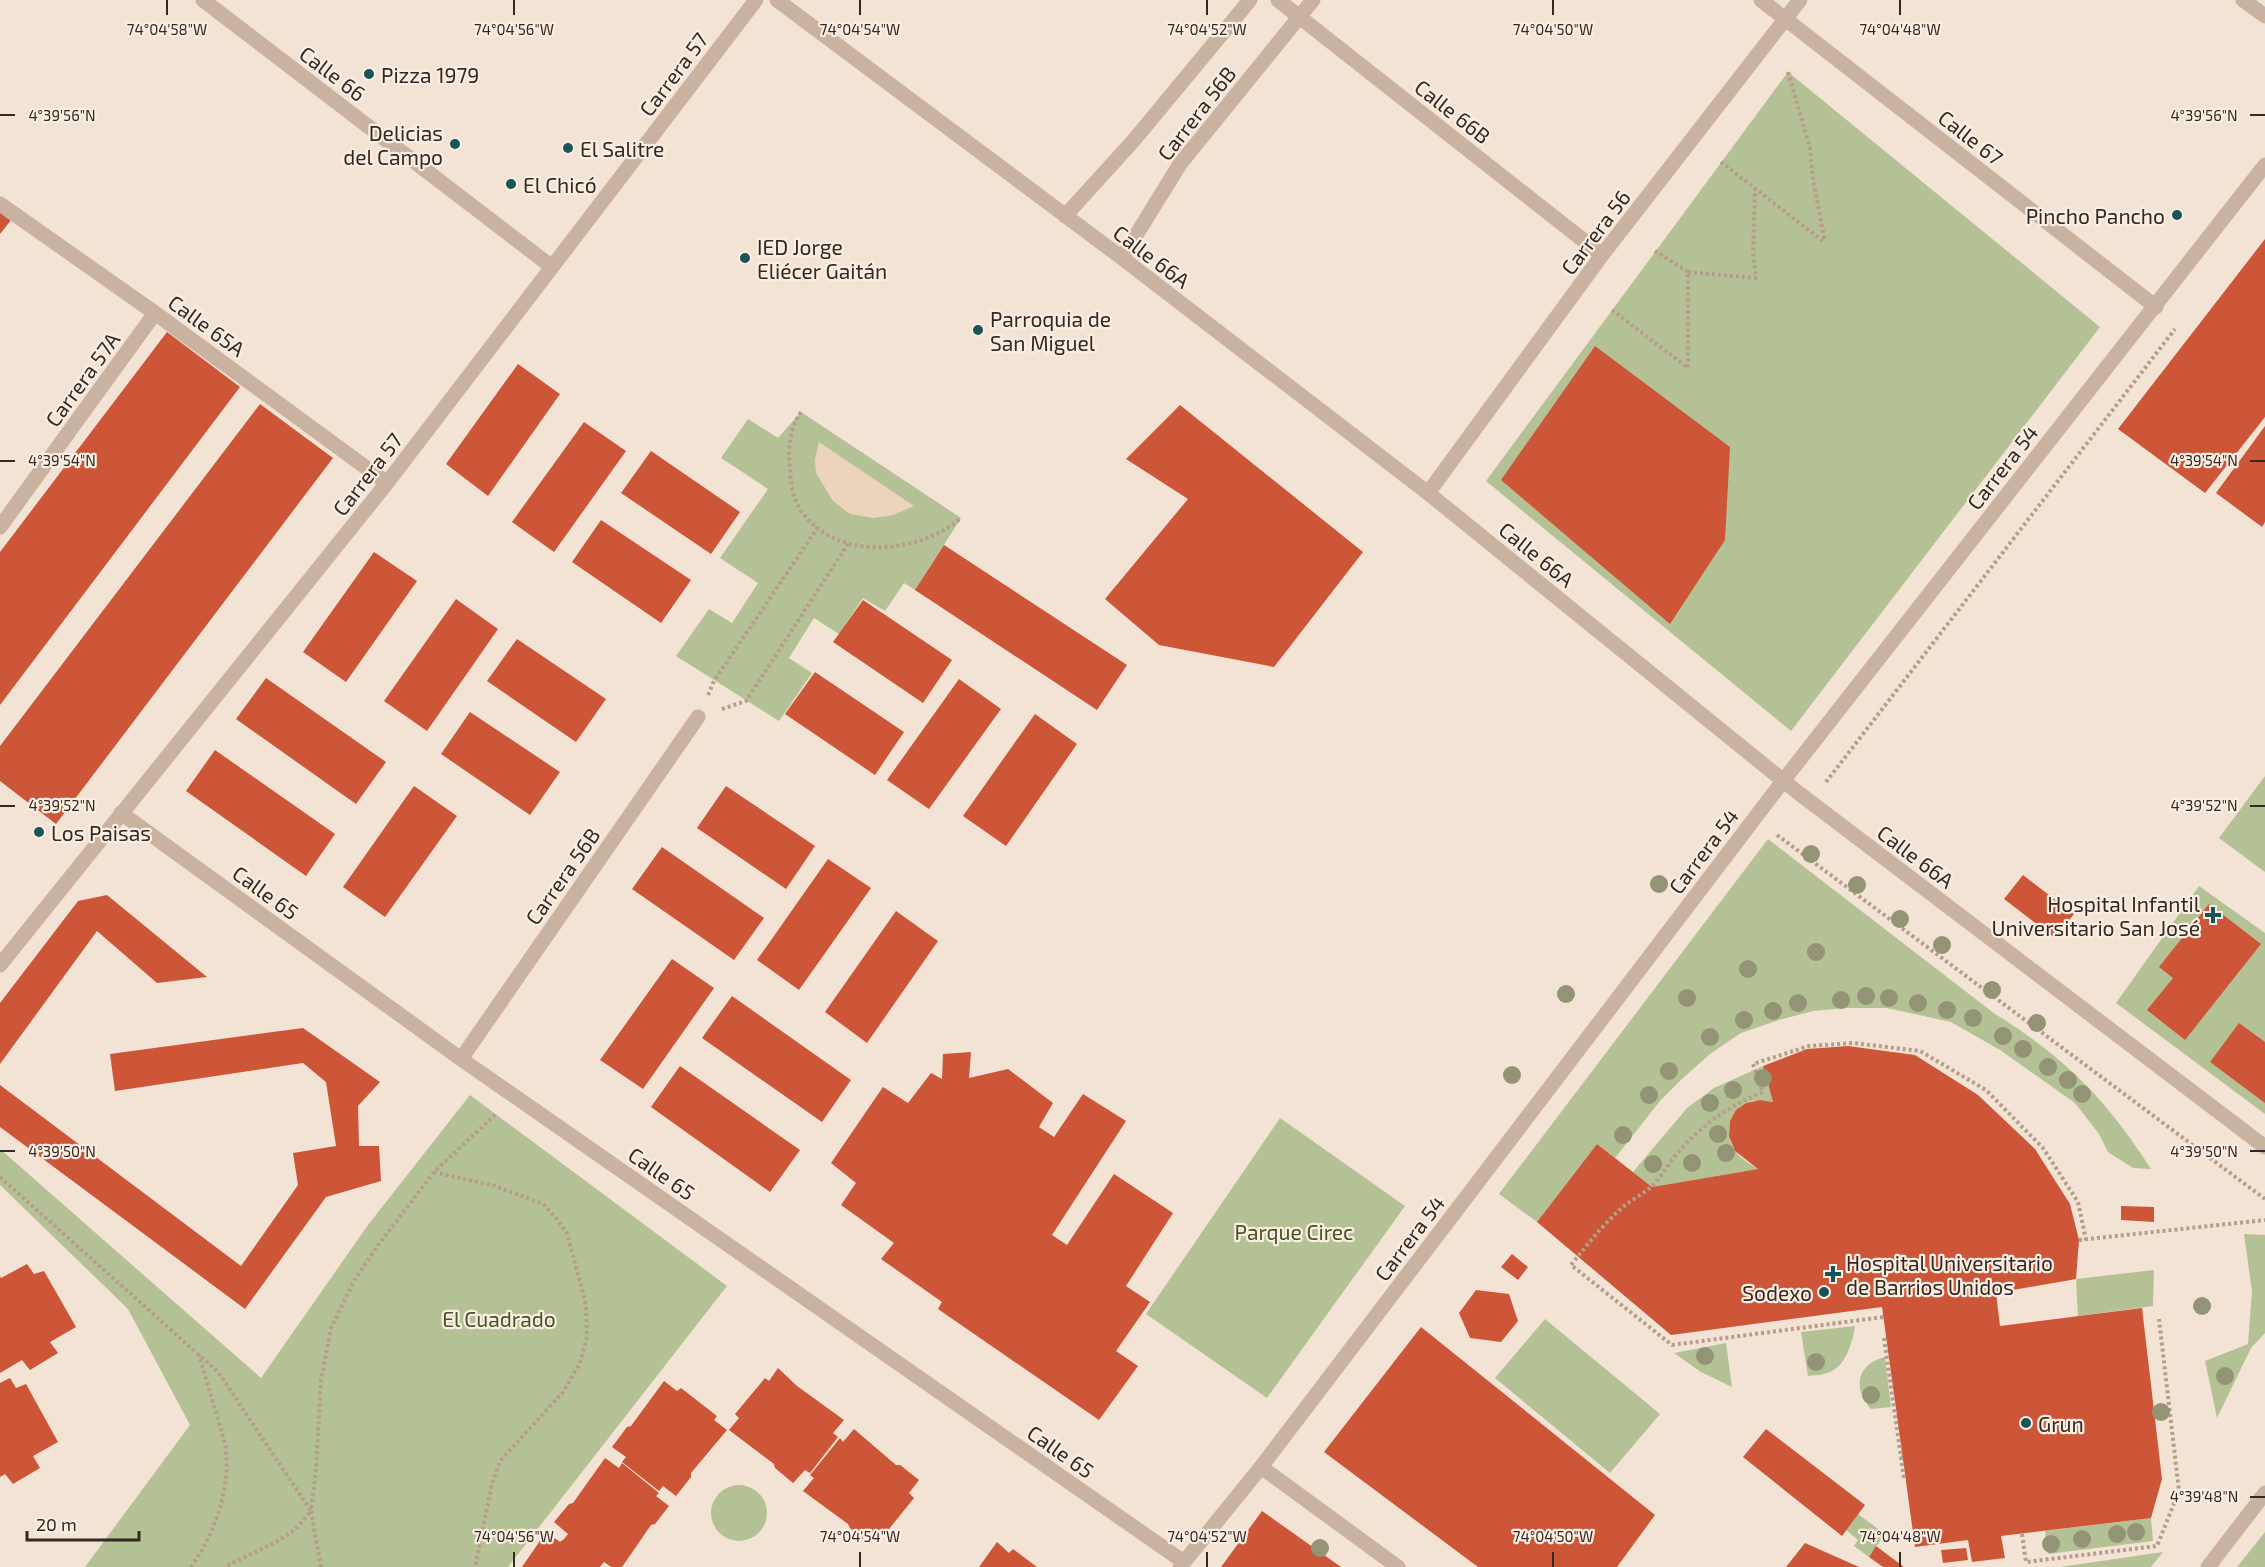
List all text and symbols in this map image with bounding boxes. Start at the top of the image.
text: 74°04'58"W [127,20,207,38]
text: 74°04'56"W [474,20,554,38]
text: 74°04'54"W [820,20,900,38]
text: 74°04'52"W [1167,20,1247,38]
text: 74°04'50"W [1513,20,1593,38]
text: 74°04'48"W [1859,20,1941,38]
street label: Carrera 57 [634,27,713,121]
street label: Calle 66 [295,40,371,106]
street label: Carrera 56B [1152,61,1240,165]
place label: Pizza 1979 [381,62,479,87]
marker: Pizza 1979 [362,67,376,81]
street label: Calle 66B [1410,74,1496,148]
street label: Calle 67 [1934,104,2008,170]
text: 4°39'56"N [28,106,96,124]
text: 4°39'56"N [2170,106,2238,124]
place label: Delicias del Campo [343,120,443,169]
place label: El Salitre [580,136,664,161]
marker: Delicias del Campo [448,137,462,151]
marker: El Salitre [561,141,575,155]
place label: El Chicó [523,172,597,197]
marker: El Chicó [504,177,518,191]
street label: Carrera 56 [1555,185,1635,279]
place label: Pincho Pancho [2026,203,2165,228]
marker: Pincho Pancho [2170,208,2184,222]
street label: Calle 66A [1109,219,1195,293]
place label: IED Jorge Eliécer Gaitán [757,234,887,283]
marker: IED Jorge Eliécer Gaitán [738,251,752,265]
street label: Calle 65A [164,289,250,361]
place label: Parroquia de San Miguel [990,306,1111,355]
marker: Parroquia de San Miguel [971,323,985,337]
street label: Carrera 57A [39,327,125,431]
street label: Carrera 54 [1961,420,2043,514]
street label: Carrera 57 [327,428,407,520]
text: 4°39'54"N [28,451,96,469]
text: 4°39'54"N [2170,451,2238,469]
street label: Calle 66A [1495,516,1579,592]
text: 4°39'52"N [28,796,96,814]
text: 4°39'52"N [2170,796,2238,814]
street label: Carrera 54 [1663,803,1743,899]
street label: Calle 66A [1873,819,1959,893]
place label: Los Paisas [51,820,151,845]
street label: Carrera 56B [520,823,604,929]
marker: Los Paisas [32,825,46,839]
street label: Calle 65 [228,860,304,924]
place label: Hospital Infantil Universitario San José [1991,891,2201,940]
marker: Hospital Infantil Universitario San José [2204,906,2222,924]
street label: Calle 65 [624,1141,700,1205]
text: 4°39'50"N [28,1142,96,1160]
text: 4°39'50"N [2170,1142,2238,1160]
street label: Carrera 54 [1369,1190,1449,1286]
park label: Parque Cirec [1235,1219,1353,1244]
place label: Hospital Universitario de Barrios Unidos [1846,1250,2053,1299]
marker: Hospital Universitario de Barrios Unidos [1824,1265,1842,1283]
place label: Sodexo [1742,1280,1812,1305]
marker: Sodexo [1817,1285,1831,1299]
park label: El Cuadrado [442,1306,556,1331]
place label: Grun [2038,1411,2084,1436]
marker: Grun [2019,1416,2033,1430]
street label: Calle 65 [1023,1419,1099,1483]
text: 4°39'48"N [2170,1487,2238,1505]
scale bar [27,1504,140,1542]
text: 20 m [36,1513,77,1535]
text: 74°04'56"W [474,1527,554,1545]
text: 74°04'54"W [820,1527,900,1545]
text: 74°04'52"W [1167,1527,1247,1545]
text: 74°04'50"W [1513,1527,1593,1545]
text: 74°04'48"W [1859,1527,1941,1545]

